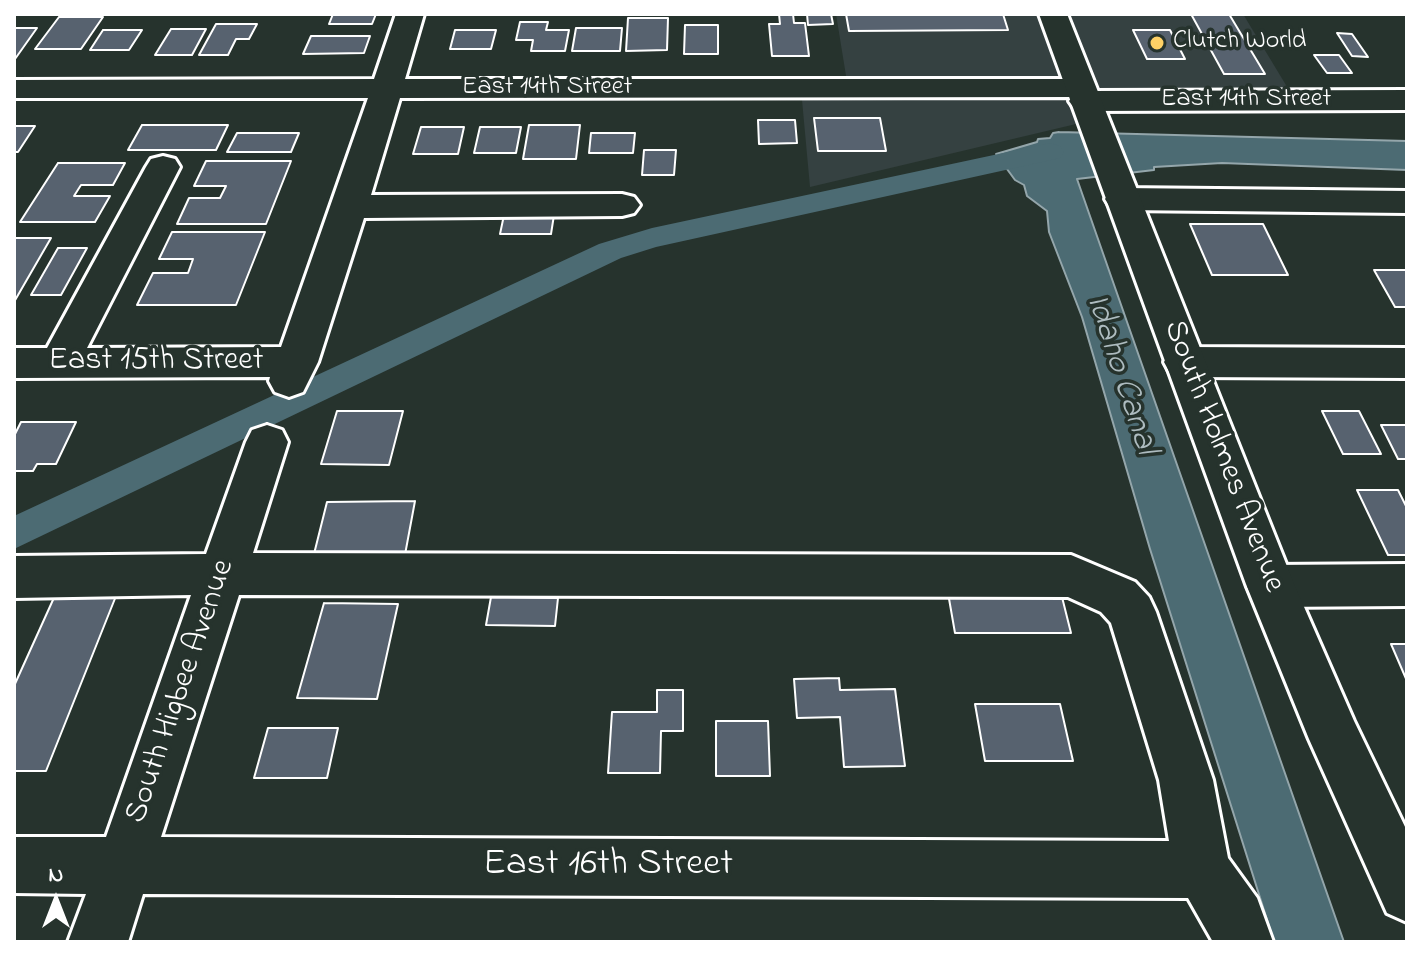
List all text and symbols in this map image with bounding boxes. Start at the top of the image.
place label: Clutch World [1173,27,1306,59]
marker: Clutch World [1148,34,1166,52]
street label: East 14th Street [462,73,632,105]
street label: East 14th Street [1161,85,1331,117]
water label: Idaho Canal [1074,290,1164,460]
street label: South Holmes Avenue [1152,316,1292,598]
street label: East 15th Street [49,344,263,382]
street label: South Higbee Avenue [119,555,245,829]
street label: East 16th Street [483,844,733,890]
north arrow [16,860,96,940]
text: N [49,860,63,892]

